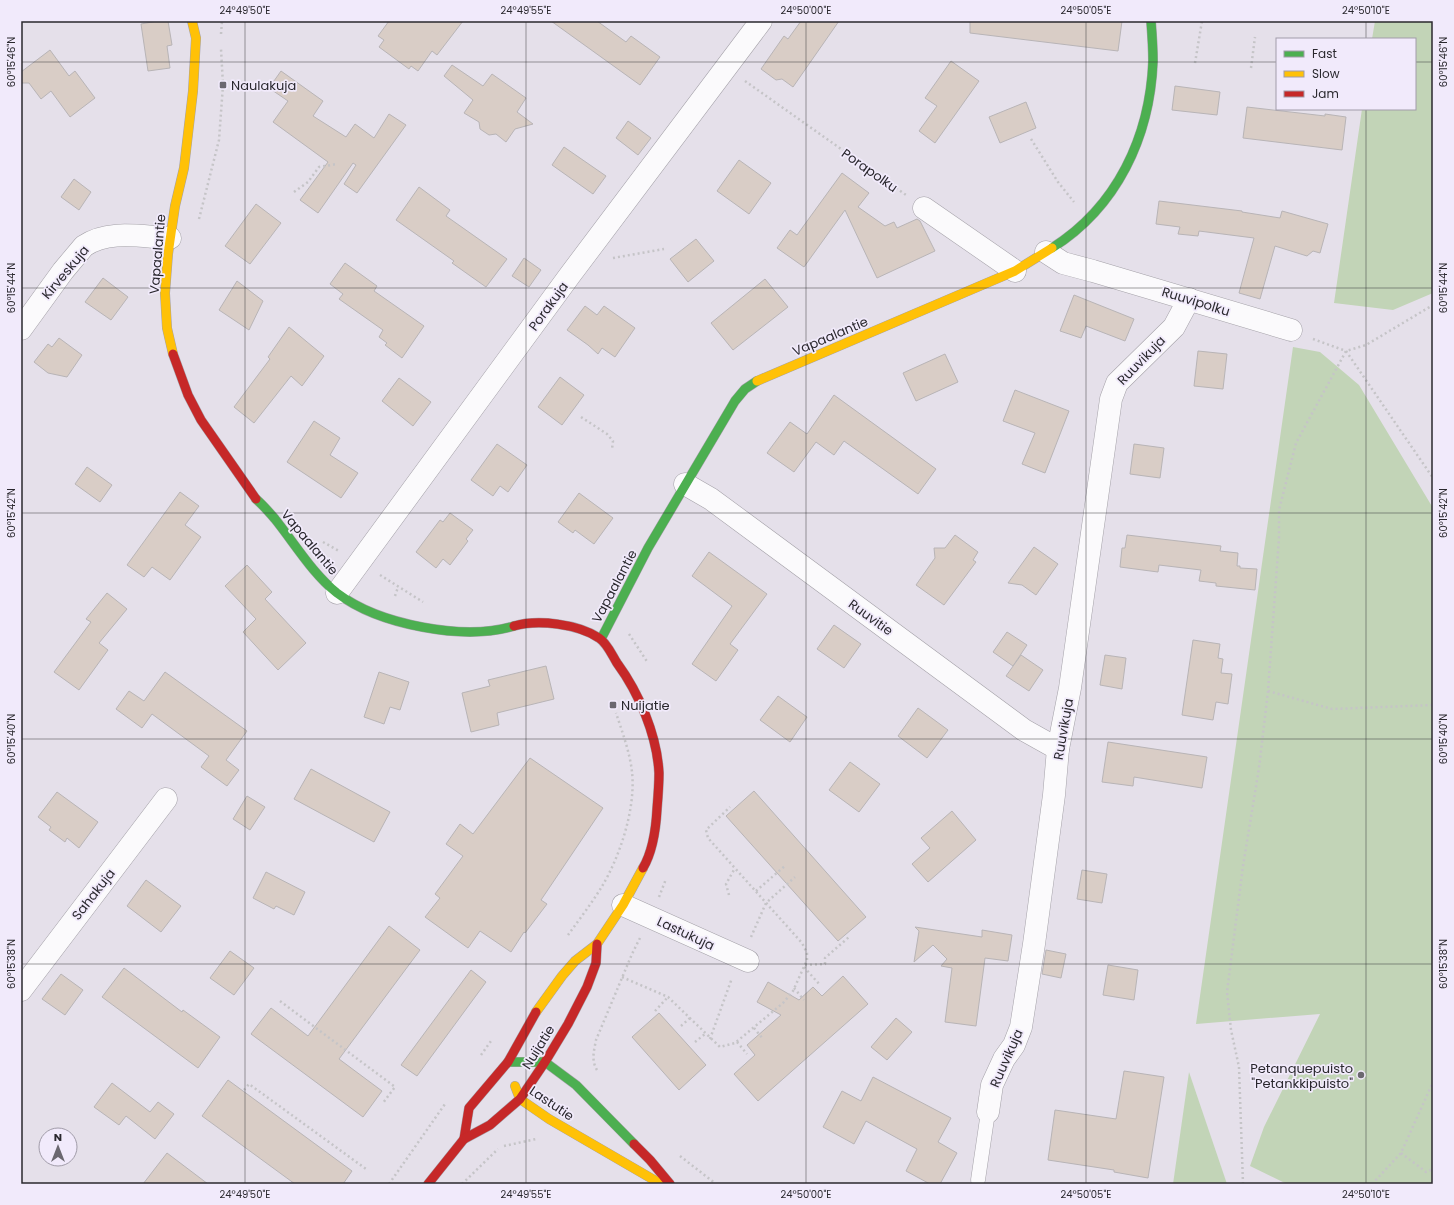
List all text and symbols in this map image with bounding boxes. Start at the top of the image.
text: 24°49'50"E [220,3,270,18]
text: 24°49'55"E [501,3,551,18]
text: 24°50'00"E [781,3,831,18]
text: 24°50'05"E [1061,3,1111,18]
text: 24°50'10"E [1342,3,1390,18]
text: 60°15'46"N [4,37,19,87]
text: 60°15'46"N [1436,37,1451,87]
legend [1276,38,1416,110]
text: Fast [1312,45,1337,62]
text: Slow [1312,65,1340,82]
place label: Naulakuja [231,76,296,95]
marker: Naulakuja [218,80,228,90]
text: Jam [1312,85,1339,102]
street label: Porapolku [838,144,902,197]
street label: Vapaalantie [145,213,170,295]
street label: Kirveskuja [37,241,94,303]
text: 60°15'44"N [4,263,19,313]
text: 60°15'44"N [1436,263,1451,313]
street label: Porakuja [524,278,573,335]
street label: Ruuvipolku [1159,282,1232,321]
street label: Vapaalantie [790,312,871,361]
street label: Ruuvikuja [1113,331,1170,389]
text: 60°15'42"N [4,488,19,538]
text: 60°15'42"N [1436,488,1451,538]
street label: Vapaalantie [277,505,343,579]
street label: Vapaalantie [587,546,642,626]
street label: Ruuvitie [844,595,897,640]
place label: Nuijatie [621,696,670,715]
street label: Ruuvikuja [1049,697,1078,761]
marker: Nuijatie [608,700,618,710]
text: 60°15'40"N [4,714,19,764]
text: 60°15'40"N [1436,714,1451,764]
street label: Sahakuja [67,865,120,924]
street label: Lastukuja [654,912,718,955]
text: 60°15'38"N [4,939,19,989]
text: 60°15'38"N [1436,939,1451,989]
street label: Nuijatie [517,1022,559,1073]
street label: Ruuvikuja [985,1026,1028,1090]
place label: Petanquepuisto "Petankkipuisto" [1250,1059,1353,1093]
marker: Petanquepuisto "Petankkipuisto" [1356,1070,1366,1080]
street label: Lastutie [526,1081,578,1125]
north arrow [38,1127,78,1167]
text: N [54,1129,62,1145]
text: 24°49'50"E [220,1187,270,1202]
text: 24°49'55"E [501,1187,551,1202]
text: 24°50'00"E [781,1187,831,1202]
text: 24°50'05"E [1061,1187,1111,1202]
text: 24°50'10"E [1342,1187,1390,1202]

